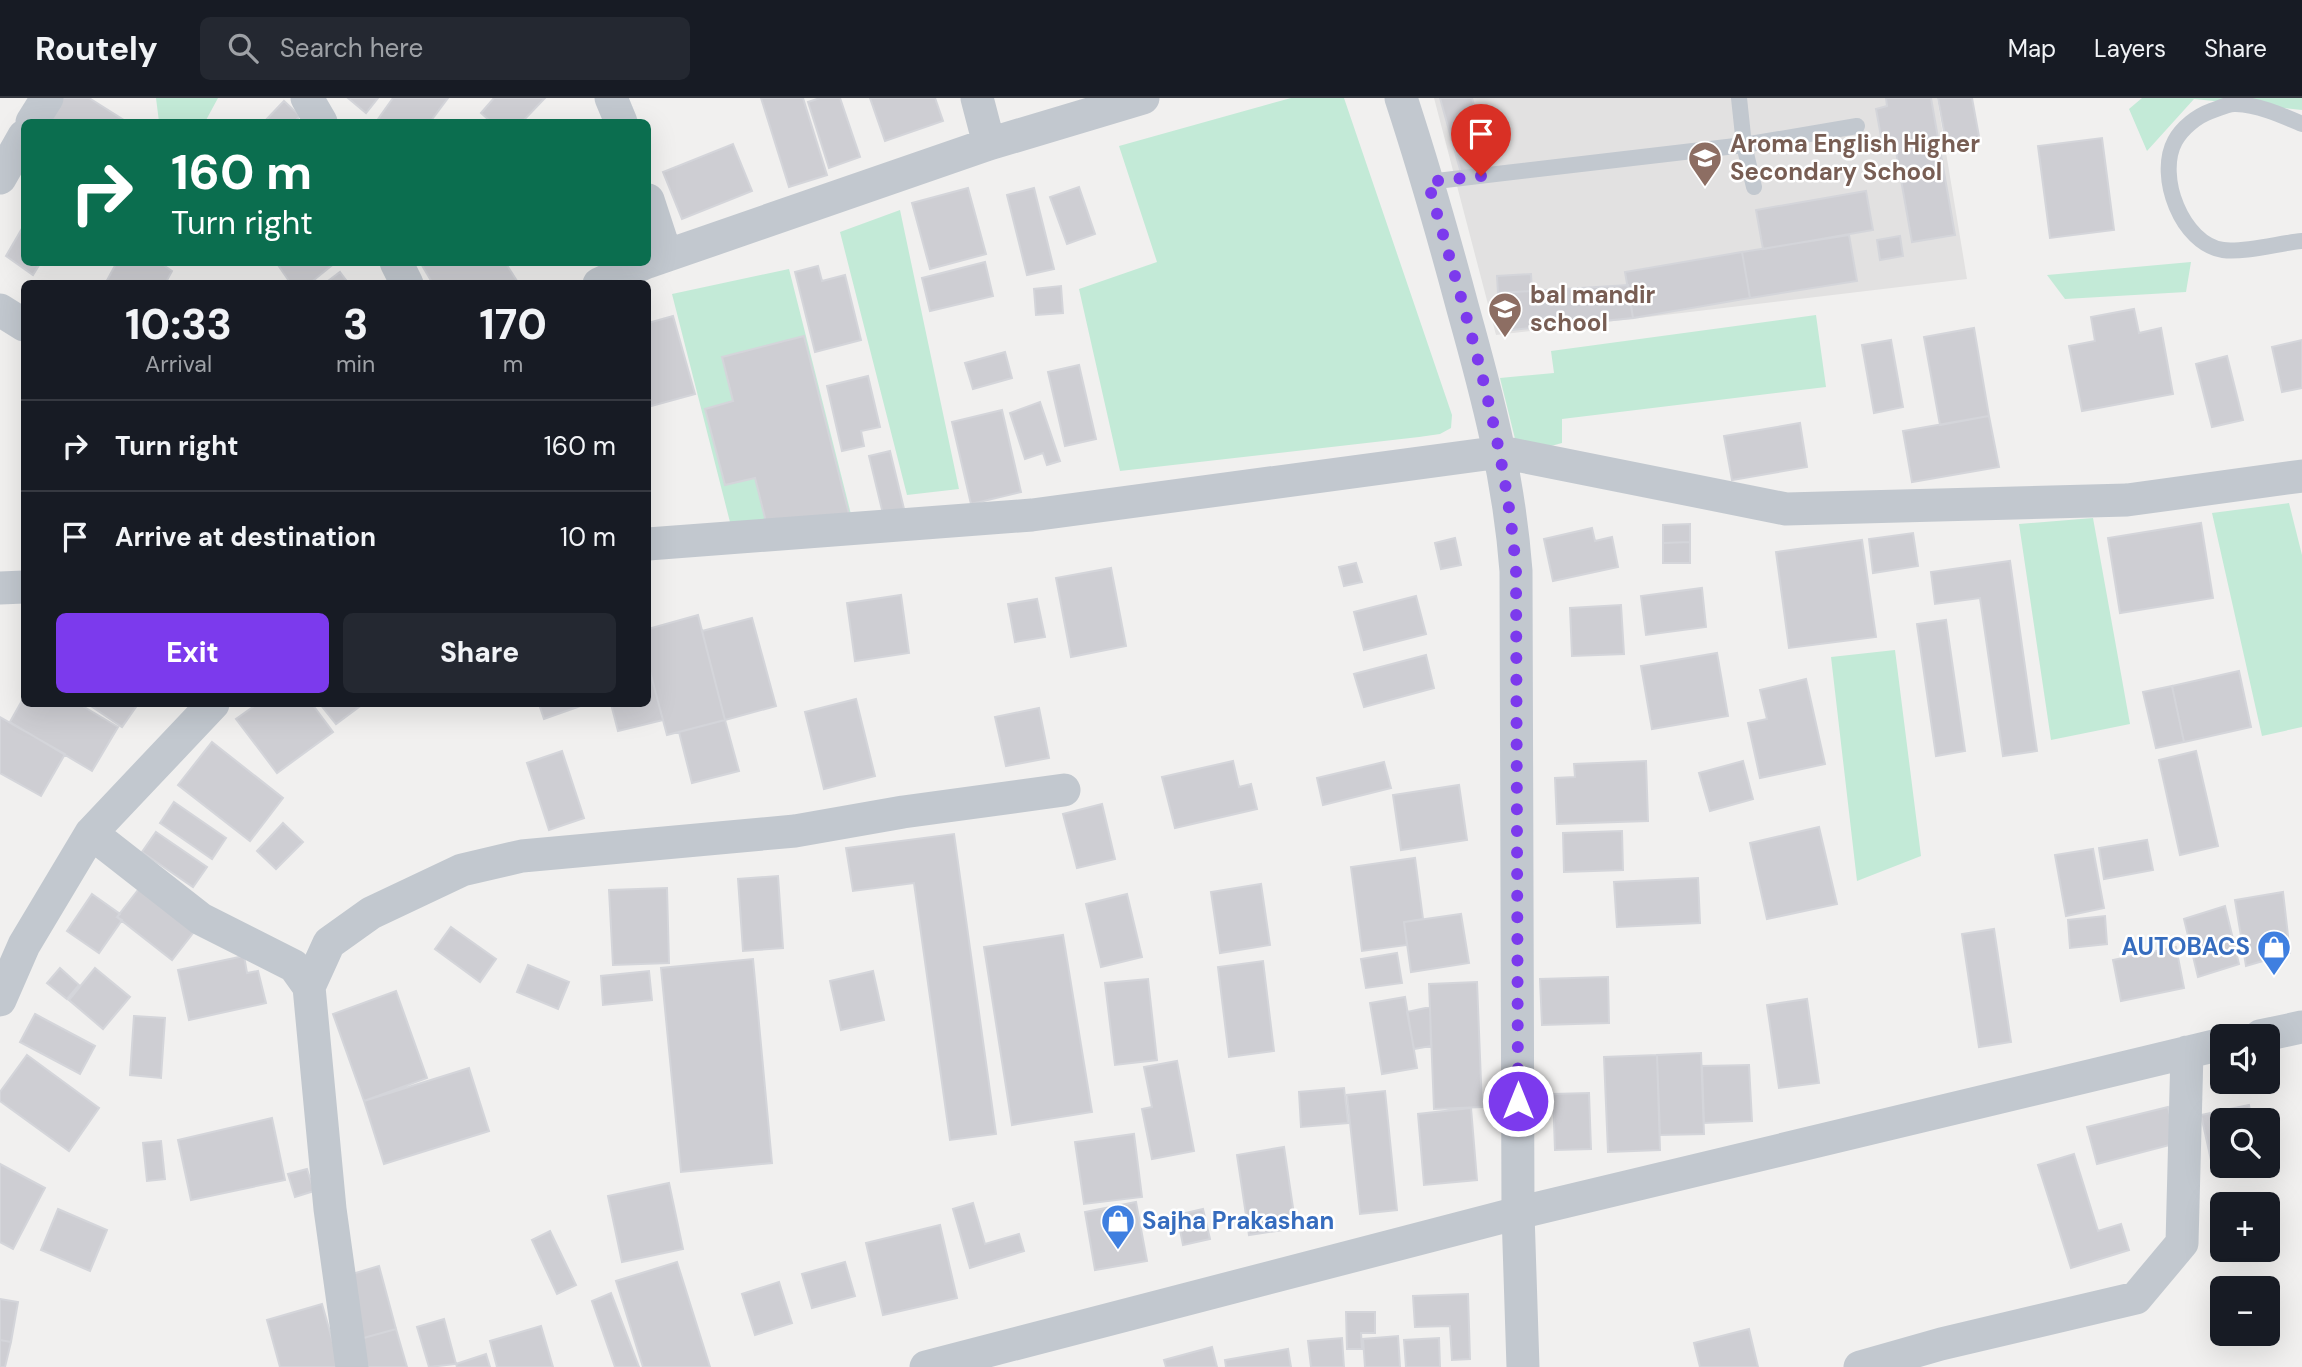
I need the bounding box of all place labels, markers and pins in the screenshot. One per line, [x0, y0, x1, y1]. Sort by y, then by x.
pin [1451, 104, 1511, 176]
place label: Aroma English Higher Secondary School [1730, 128, 1980, 187]
school or university icon: Aroma English Higher Secondary School [1686, 139, 1724, 188]
place label: bal mandir school [1530, 279, 1656, 338]
school or university icon: bal mandir school [1486, 290, 1524, 339]
shop icon: AUTOBACS [2255, 928, 2293, 977]
place label: AUTOBACS [2121, 931, 2250, 962]
shop icon: Sajha Prakashan [1099, 1202, 1137, 1251]
place label: Sajha Prakashan [1142, 1205, 1334, 1236]

